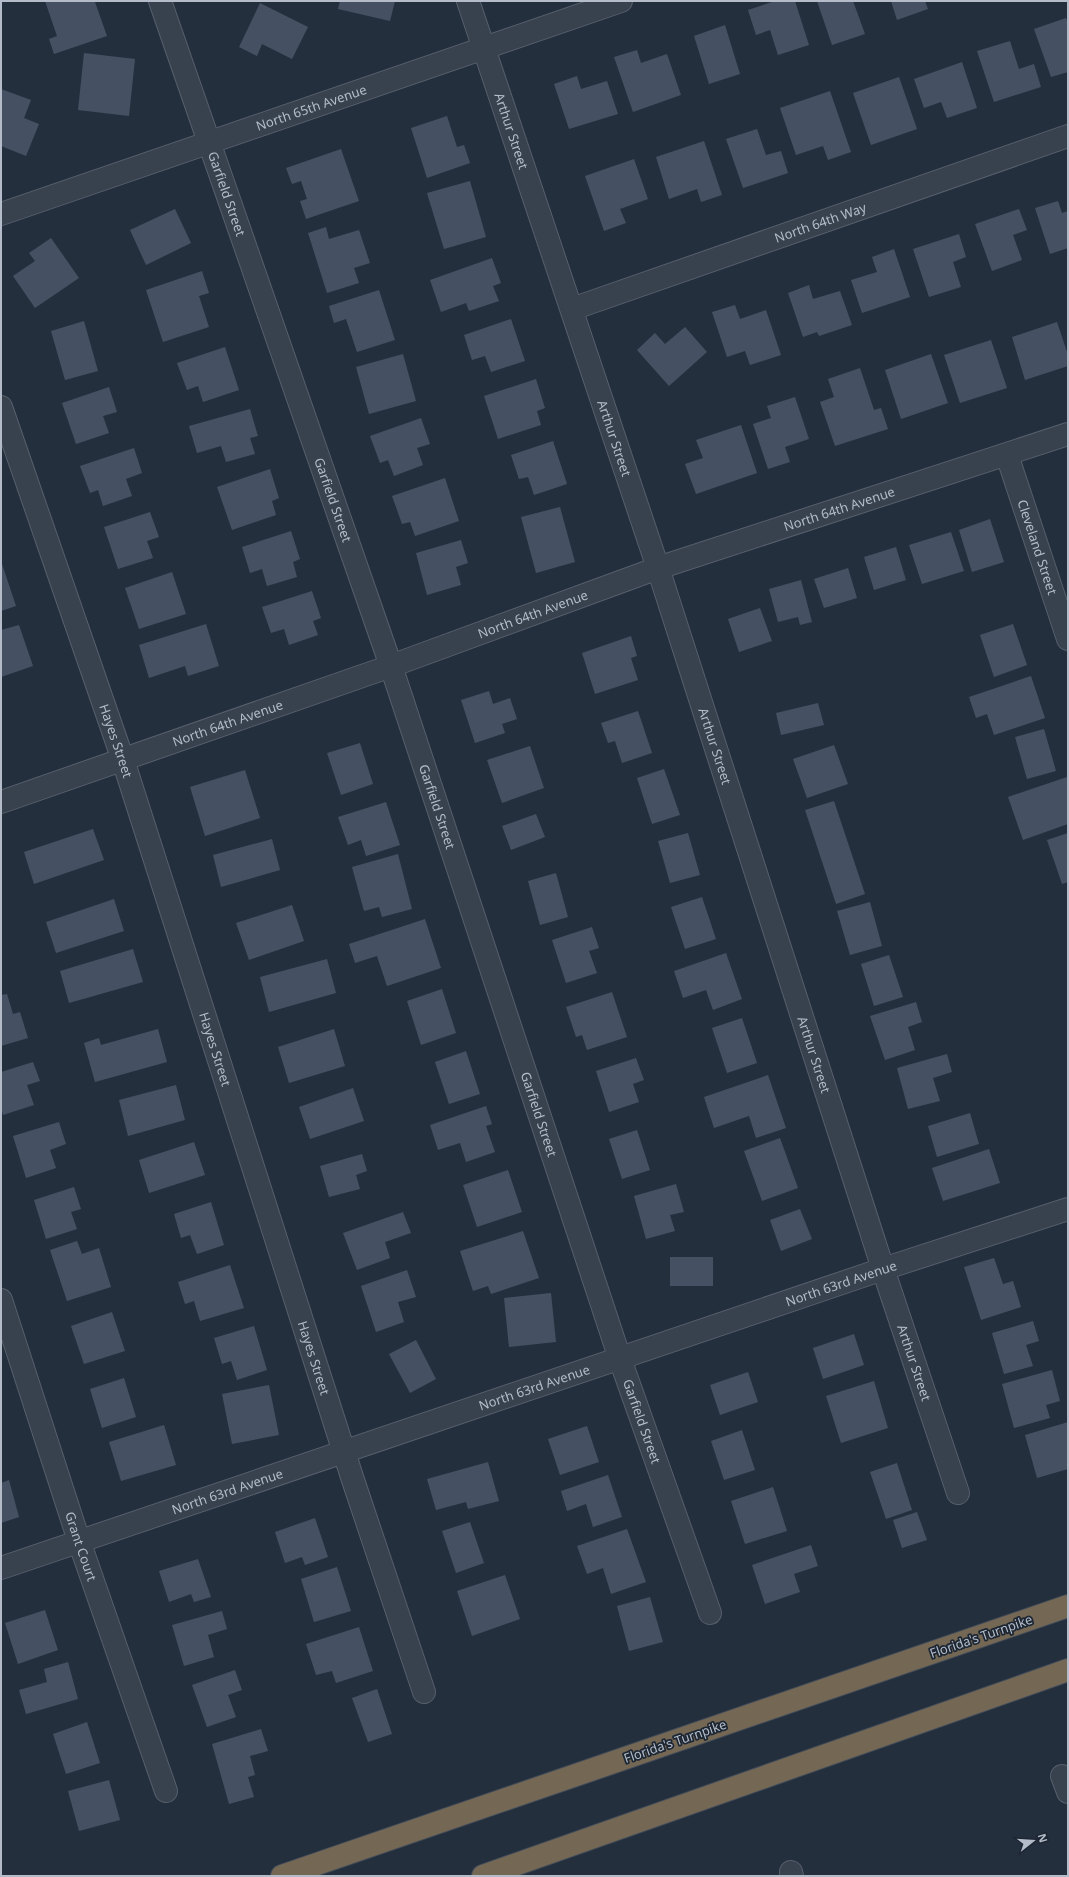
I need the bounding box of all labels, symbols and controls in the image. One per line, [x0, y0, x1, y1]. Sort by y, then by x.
street label: North 65th Avenue [253, 80, 369, 135]
street label: Arthur Street [490, 90, 533, 172]
street label: Garfield Street [204, 149, 250, 239]
street label: North 64th Way [772, 198, 869, 247]
street label: Arthur Street [593, 398, 636, 479]
street label: Garfield Street [310, 455, 356, 545]
street label: North 64th Avenue [781, 482, 897, 535]
street label: Cleveland Street [1013, 497, 1062, 597]
street label: North 64th Avenue [475, 586, 590, 642]
street label: North 64th Avenue [170, 695, 285, 751]
street label: Hayes Street [95, 701, 137, 780]
street label: Arthur Street [694, 705, 736, 787]
street label: Garfield Street [415, 762, 460, 852]
street label: Hayes Street [195, 1010, 236, 1089]
street label: Arthur Street [793, 1014, 835, 1095]
street label: Garfield Street [517, 1069, 562, 1159]
street label: North 63rd Avenue [783, 1256, 899, 1310]
street label: Hayes Street [294, 1318, 334, 1397]
street label: Arthur Street [893, 1322, 936, 1404]
street label: North 63rd Avenue [476, 1360, 592, 1414]
street label: Garfield Street [619, 1377, 665, 1466]
street label: North 63rd Avenue [169, 1464, 285, 1518]
street label: Grant Court [61, 1509, 101, 1584]
street label: Florida's Turnpike [927, 1610, 1035, 1662]
street label: Florida's Turnpike [621, 1715, 729, 1767]
north arrow [1013, 1821, 1053, 1861]
text: N [1035, 1831, 1052, 1844]

